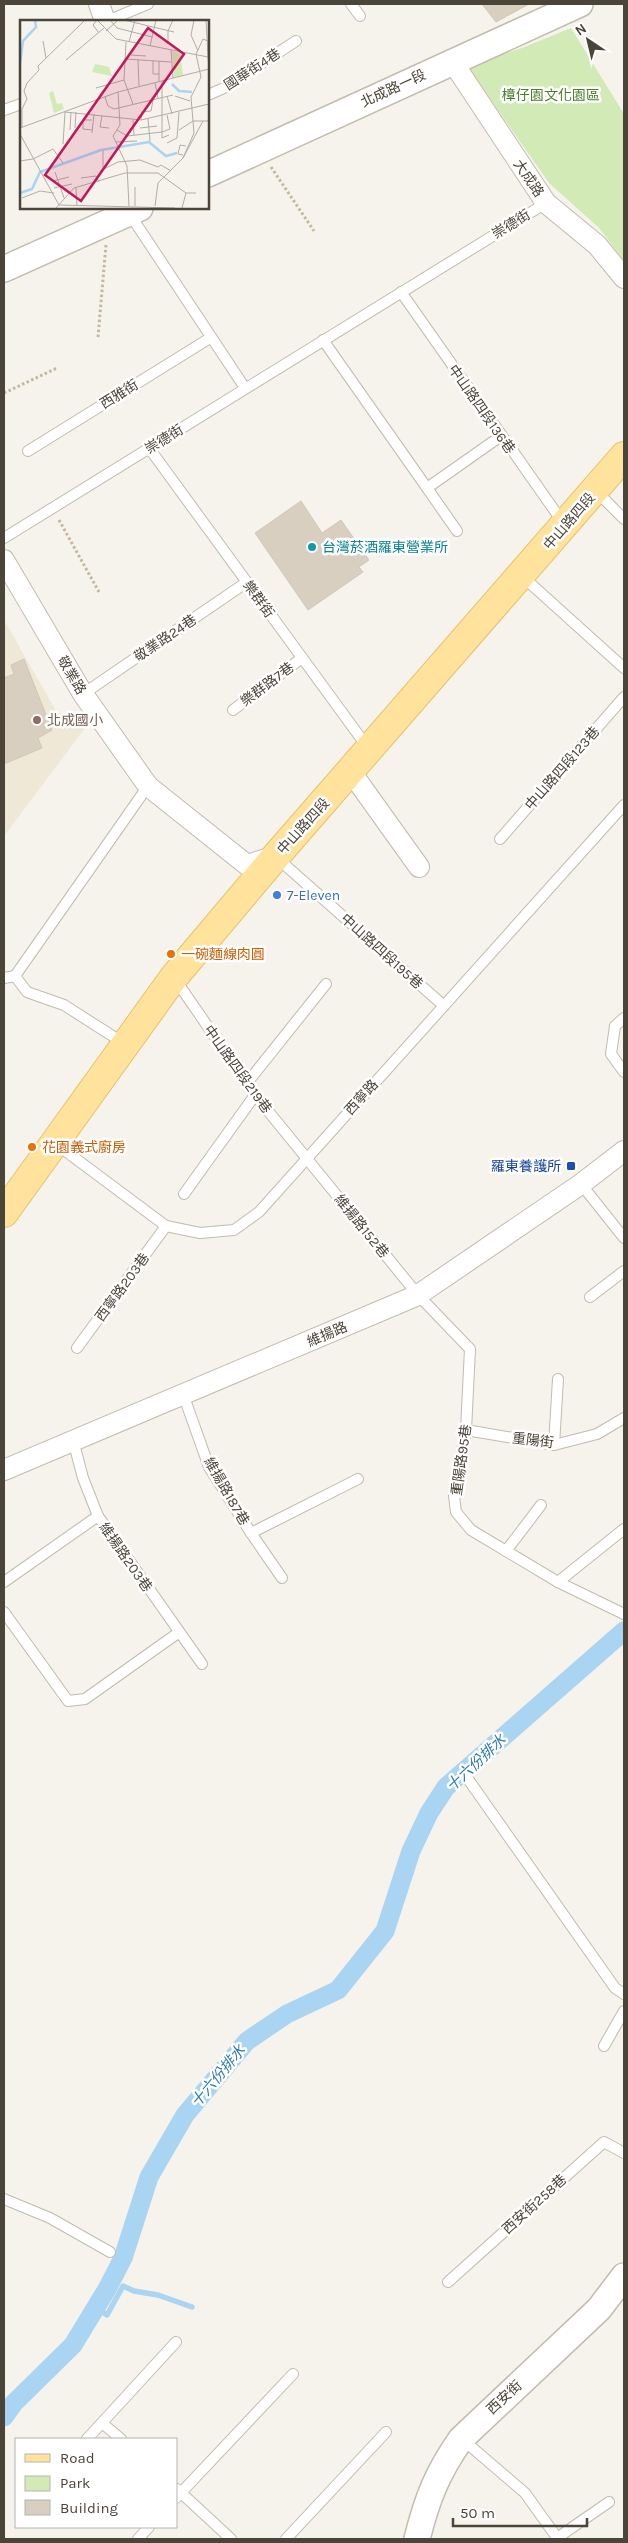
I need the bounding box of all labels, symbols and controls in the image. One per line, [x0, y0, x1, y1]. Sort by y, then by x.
north arrow [563, 15, 613, 65]
inset map [20, 20, 209, 209]
text: N [572, 20, 590, 40]
street label: 國華街4巷 [221, 45, 284, 94]
street label: 北成路一段 [358, 66, 429, 111]
park label: 樟仔園文化園區 [502, 87, 600, 104]
street label: 大成路 [510, 156, 547, 200]
street label: 崇德街 [489, 206, 534, 243]
street label: 中山路四段136巷 [445, 361, 519, 457]
street label: 西雅街 [97, 376, 142, 413]
street label: 崇德街 [142, 421, 187, 458]
street label: 中山路四段 [540, 489, 599, 553]
place label: 台灣菸酒羅東營業所 [322, 539, 448, 556]
marker: 台灣菸酒羅東營業所 [306, 541, 318, 553]
street label: 樂群街 [239, 577, 278, 621]
street label: 敬業路24巷 [131, 611, 200, 666]
street label: 敬業路 [53, 653, 90, 698]
street label: 樂群路7巷 [237, 659, 297, 710]
place label: 北成國小 [47, 712, 103, 729]
marker: 北成國小 [31, 714, 43, 726]
street label: 中山路四段123巷 [522, 723, 603, 814]
street label: 中山路四段 [274, 795, 333, 858]
place label: 7-Eleven [287, 887, 340, 904]
marker: 7-Eleven [271, 889, 283, 901]
street label: 中山路四段195巷 [337, 910, 426, 993]
place label: 一碗麵線肉圓 [181, 946, 265, 963]
marker: 一碗麵線肉圓 [165, 948, 177, 960]
street label: 中山路四段219巷 [200, 1022, 275, 1117]
street label: 西寧路 [341, 1076, 382, 1119]
place label: 花園義式廚房 [42, 1139, 126, 1156]
marker: 花園義式廚房 [26, 1141, 38, 1153]
place label: 羅東養護所 [491, 1158, 561, 1175]
marker: 羅東養護所 [565, 1160, 577, 1172]
street label: 維揚路152巷 [331, 1191, 392, 1261]
street label: 西寧路203巷 [92, 1250, 153, 1325]
street label: 維揚路 [305, 1318, 350, 1350]
street label: 重陽路95巷 [448, 1423, 475, 1497]
street label: 重陽街 [511, 1430, 555, 1451]
street label: 維揚路187巷 [200, 1454, 253, 1528]
street label: 維揚路203巷 [95, 1519, 156, 1595]
water label: 十六份排水 [442, 1730, 510, 1795]
water label: 十六份排水 [187, 2041, 250, 2111]
street label: 西安街258巷 [499, 2171, 570, 2238]
street label: 西安街 [483, 2377, 525, 2418]
legend [15, 2438, 178, 2528]
text: Road [60, 2449, 95, 2467]
text: Park [60, 2474, 90, 2492]
scale bar [453, 2496, 587, 2528]
text: Building [60, 2499, 118, 2517]
text: 50 m [460, 2504, 495, 2522]

